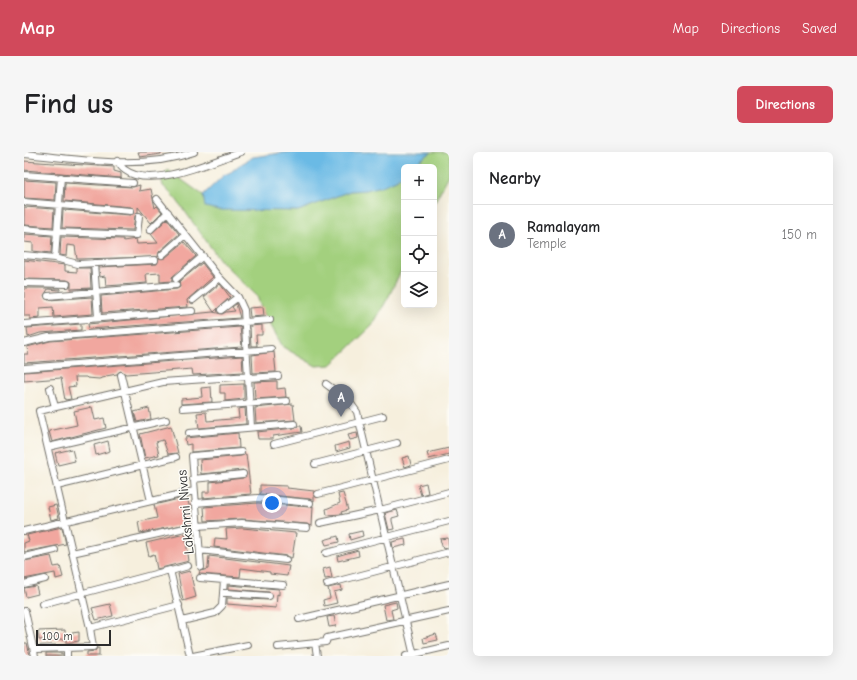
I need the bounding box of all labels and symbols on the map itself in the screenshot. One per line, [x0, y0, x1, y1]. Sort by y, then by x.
pin: A [328, 384, 354, 417]
street label: Lakshmi Nivas [173, 469, 198, 555]
your location [262, 493, 282, 513]
scale bar [36, 628, 111, 647]

